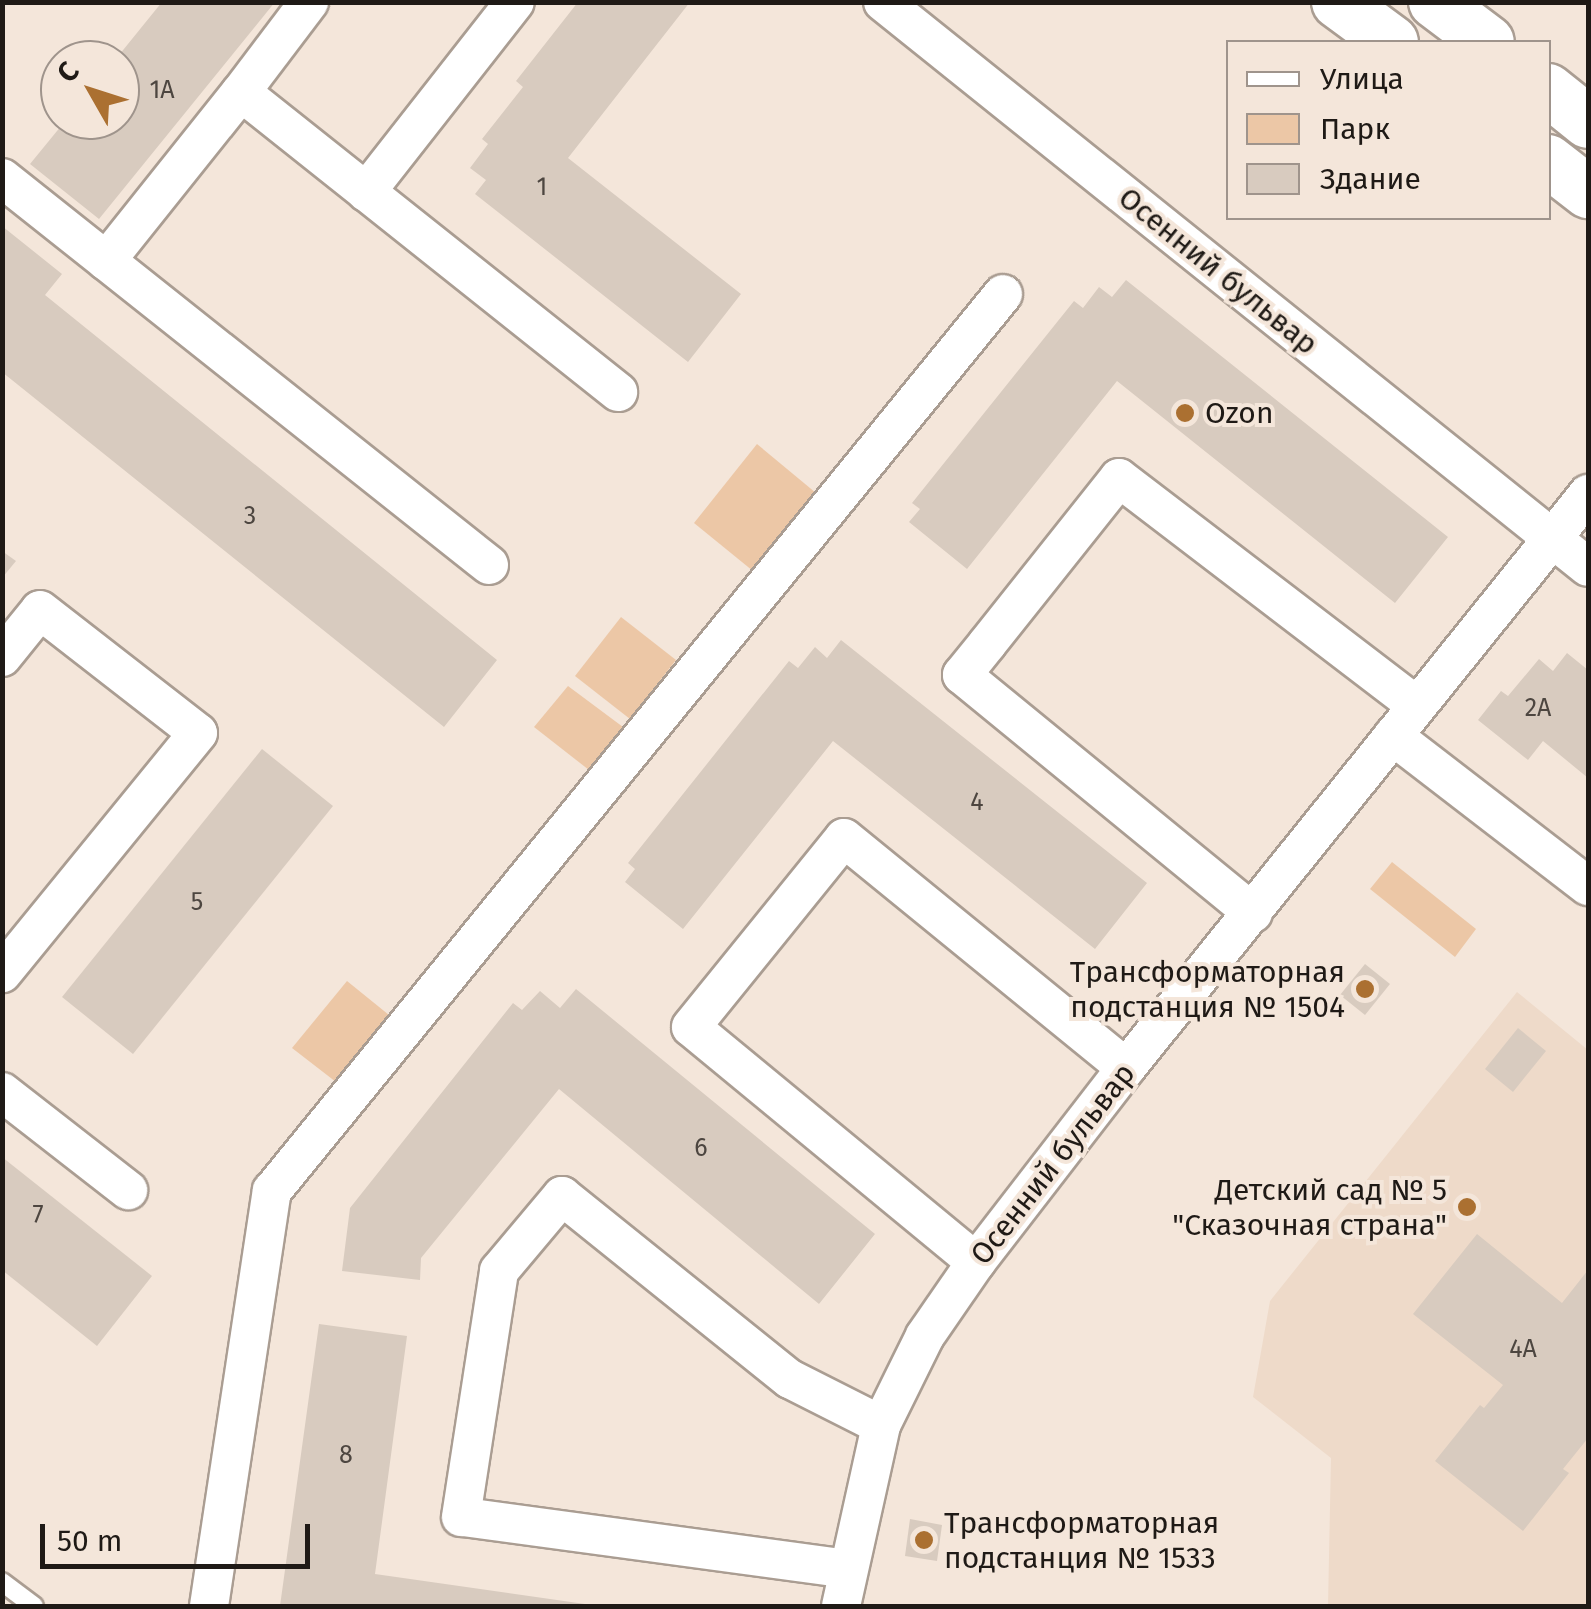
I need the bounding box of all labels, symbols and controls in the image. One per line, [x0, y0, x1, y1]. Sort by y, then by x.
north arrow [40, 40, 140, 140]
legend [1226, 40, 1551, 220]
text: С [50, 55, 86, 89]
text: Улица [1320, 61, 1404, 97]
house number: 1А [149, 75, 175, 105]
text: Парк [1320, 111, 1390, 147]
text: Здание [1320, 161, 1421, 197]
house number: 1 [537, 172, 547, 202]
street label: Осенний бульвар [1111, 180, 1325, 362]
place label: Ozon [1205, 395, 1273, 431]
marker: Ozon [1174, 402, 1196, 424]
house number: 3 [244, 501, 256, 531]
house number: 2А [1525, 693, 1551, 723]
house number: 4 [970, 787, 984, 817]
house number: 5 [191, 887, 203, 917]
place label: Трансформаторная подстанция № 1504 [1070, 954, 1345, 1024]
marker: Трансформаторная подстанция № 1504 [1354, 978, 1376, 1000]
street label: Осенний бульвар [963, 1056, 1143, 1272]
house number: 6 [694, 1133, 708, 1163]
place label: Детский сад № 5 "Сказочная страна" [1172, 1172, 1447, 1242]
marker: Детский сад № 5 "Сказочная страна" [1456, 1196, 1478, 1218]
house number: 7 [32, 1199, 44, 1229]
house number: 4А [1509, 1334, 1537, 1364]
house number: 8 [339, 1440, 353, 1470]
scale bar [45, 1504, 315, 1566]
place label: Трансформаторная подстанция № 1533 [944, 1505, 1219, 1576]
text: 50 m [57, 1523, 122, 1559]
marker: Трансформаторная подстанция № 1533 [913, 1529, 935, 1551]

